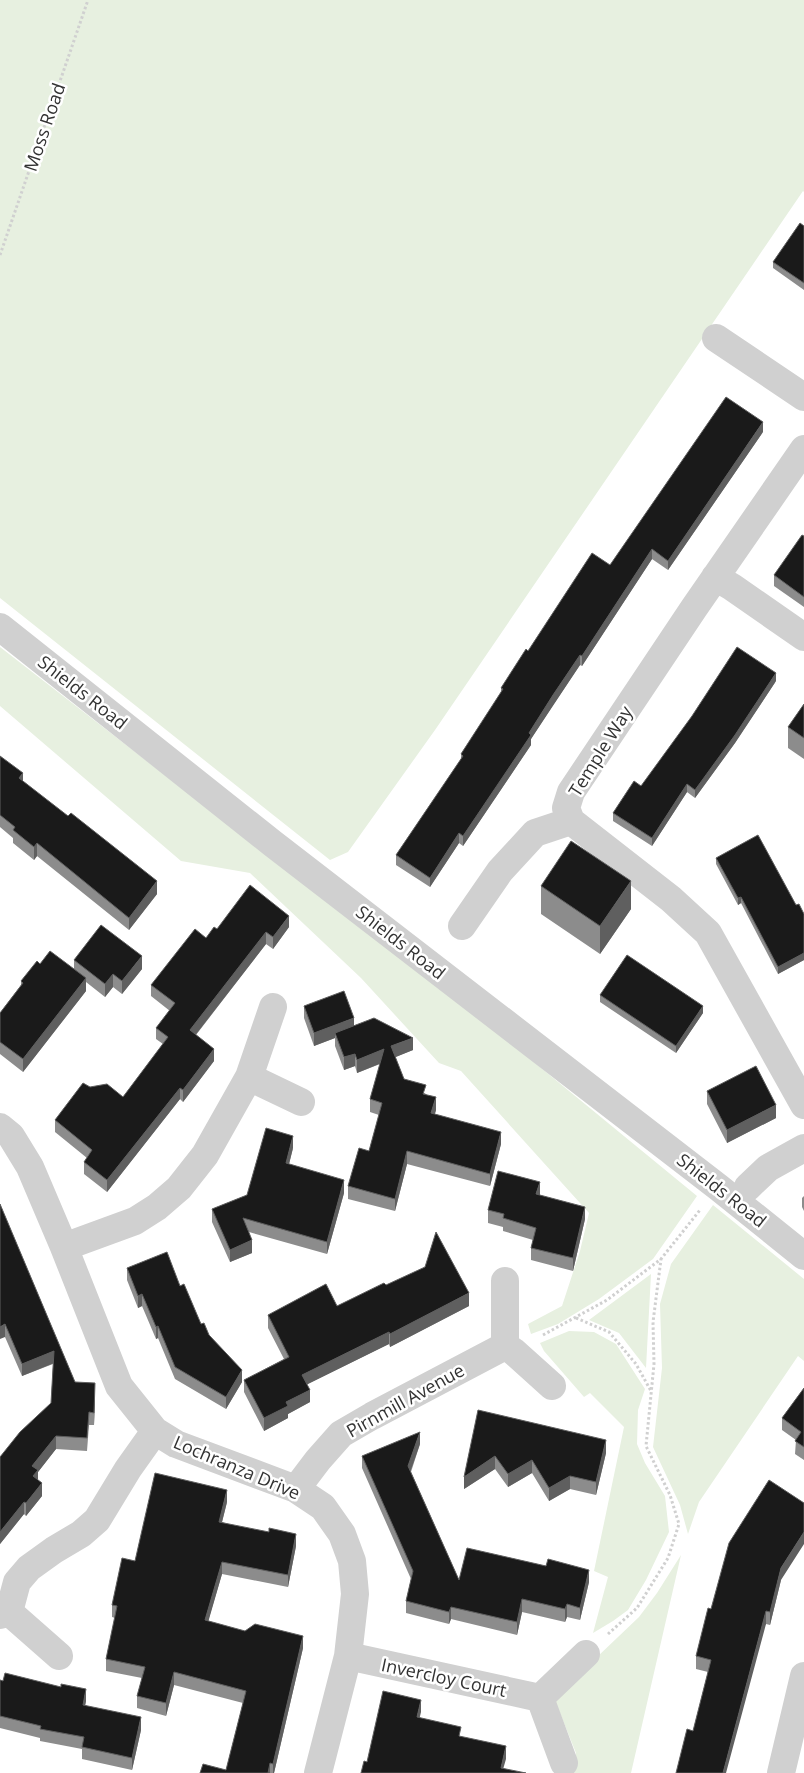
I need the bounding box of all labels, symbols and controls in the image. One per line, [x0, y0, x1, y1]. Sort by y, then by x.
street label: Moss Road [18, 80, 70, 174]
street label: Shields Road [33, 650, 133, 734]
street label: Temple Way [563, 700, 638, 801]
street label: Shields Road [351, 900, 451, 984]
street label: Shields Road [672, 1148, 772, 1232]
street label: Pirnmill Avenue [342, 1358, 468, 1442]
street label: Lochranza Drive [170, 1429, 304, 1505]
street label: Invercloy Court [379, 1652, 509, 1702]

